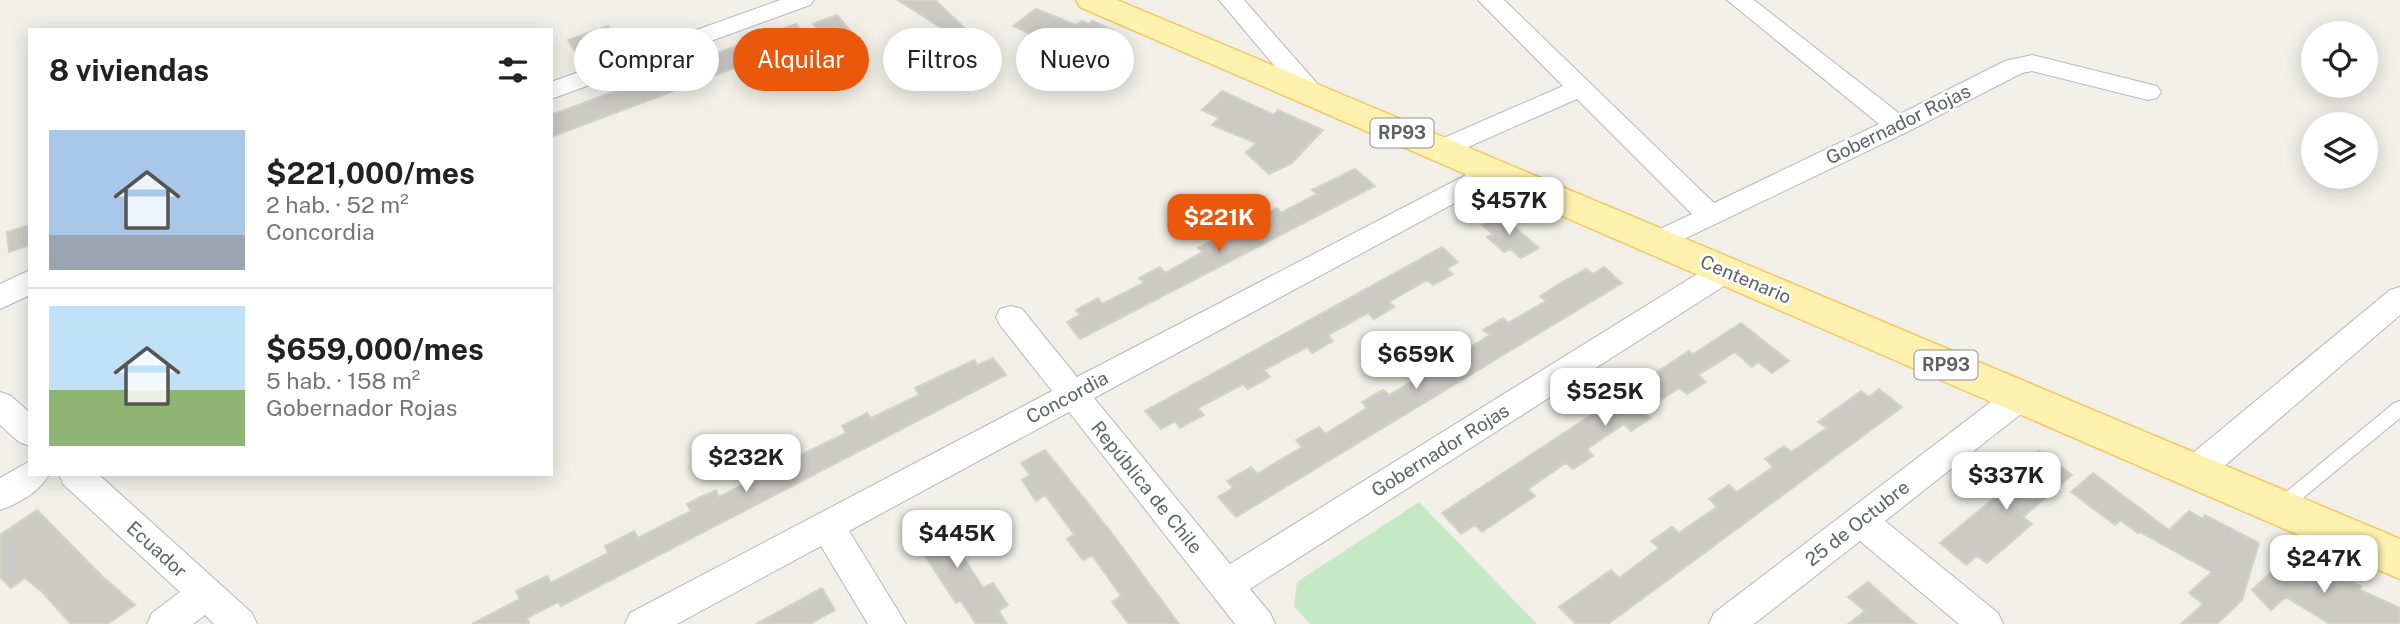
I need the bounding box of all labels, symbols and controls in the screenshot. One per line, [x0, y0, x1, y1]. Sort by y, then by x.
map controls [2301, 21, 2378, 189]
button: locate [2301, 21, 2378, 98]
chip: Comprar [574, 28, 719, 91]
chip: Alquilar [733, 28, 869, 91]
chip: Filtros [883, 28, 1002, 91]
chip: Nuevo [1016, 28, 1134, 91]
icon: filters [494, 51, 532, 89]
text: 8 viviendas [49, 52, 209, 88]
street label: Gobernador Rojas [1822, 79, 1974, 169]
button: layers [2301, 112, 2378, 189]
road number: RP93 [1370, 118, 1434, 148]
text: $221,000/mes [266, 155, 475, 191]
icon: home [105, 158, 189, 242]
pin: $457K [1460, 177, 1558, 237]
text: $457K [1471, 186, 1547, 213]
text: 2 hab. · 52 m² [266, 191, 409, 218]
pin: $221K [1170, 194, 1268, 254]
text: $221K [1183, 203, 1255, 230]
text: Concordia [266, 218, 375, 245]
street label: Centenario [1697, 250, 1795, 308]
text: $659,000/mes [266, 331, 484, 367]
pin: $659K [1367, 332, 1465, 391]
icon: home [105, 334, 189, 418]
text: $659K [1377, 340, 1455, 367]
road number: RP93 [1914, 351, 1978, 380]
street label: Concordia [1022, 366, 1112, 428]
text: 5 hab. · 158 m² [266, 367, 420, 394]
pin: $525K [1556, 368, 1654, 428]
text: $525K [1566, 377, 1644, 404]
text: Gobernador Rojas [266, 394, 457, 421]
street label: Gobernador Rojas [1367, 399, 1513, 501]
street label: República de Chile [1087, 416, 1207, 558]
pin: $232K [697, 434, 795, 494]
text: $232K [708, 443, 784, 470]
pin: $337K [1957, 452, 2055, 512]
text: $337K [1968, 461, 2044, 488]
street label: 25 de Octubre [1801, 476, 1913, 570]
pin: $445K [908, 510, 1006, 570]
street label: Ecuador [123, 516, 191, 582]
text: $445K [918, 519, 996, 546]
pin: $247K [2275, 536, 2373, 595]
text: $247K [2286, 544, 2362, 571]

